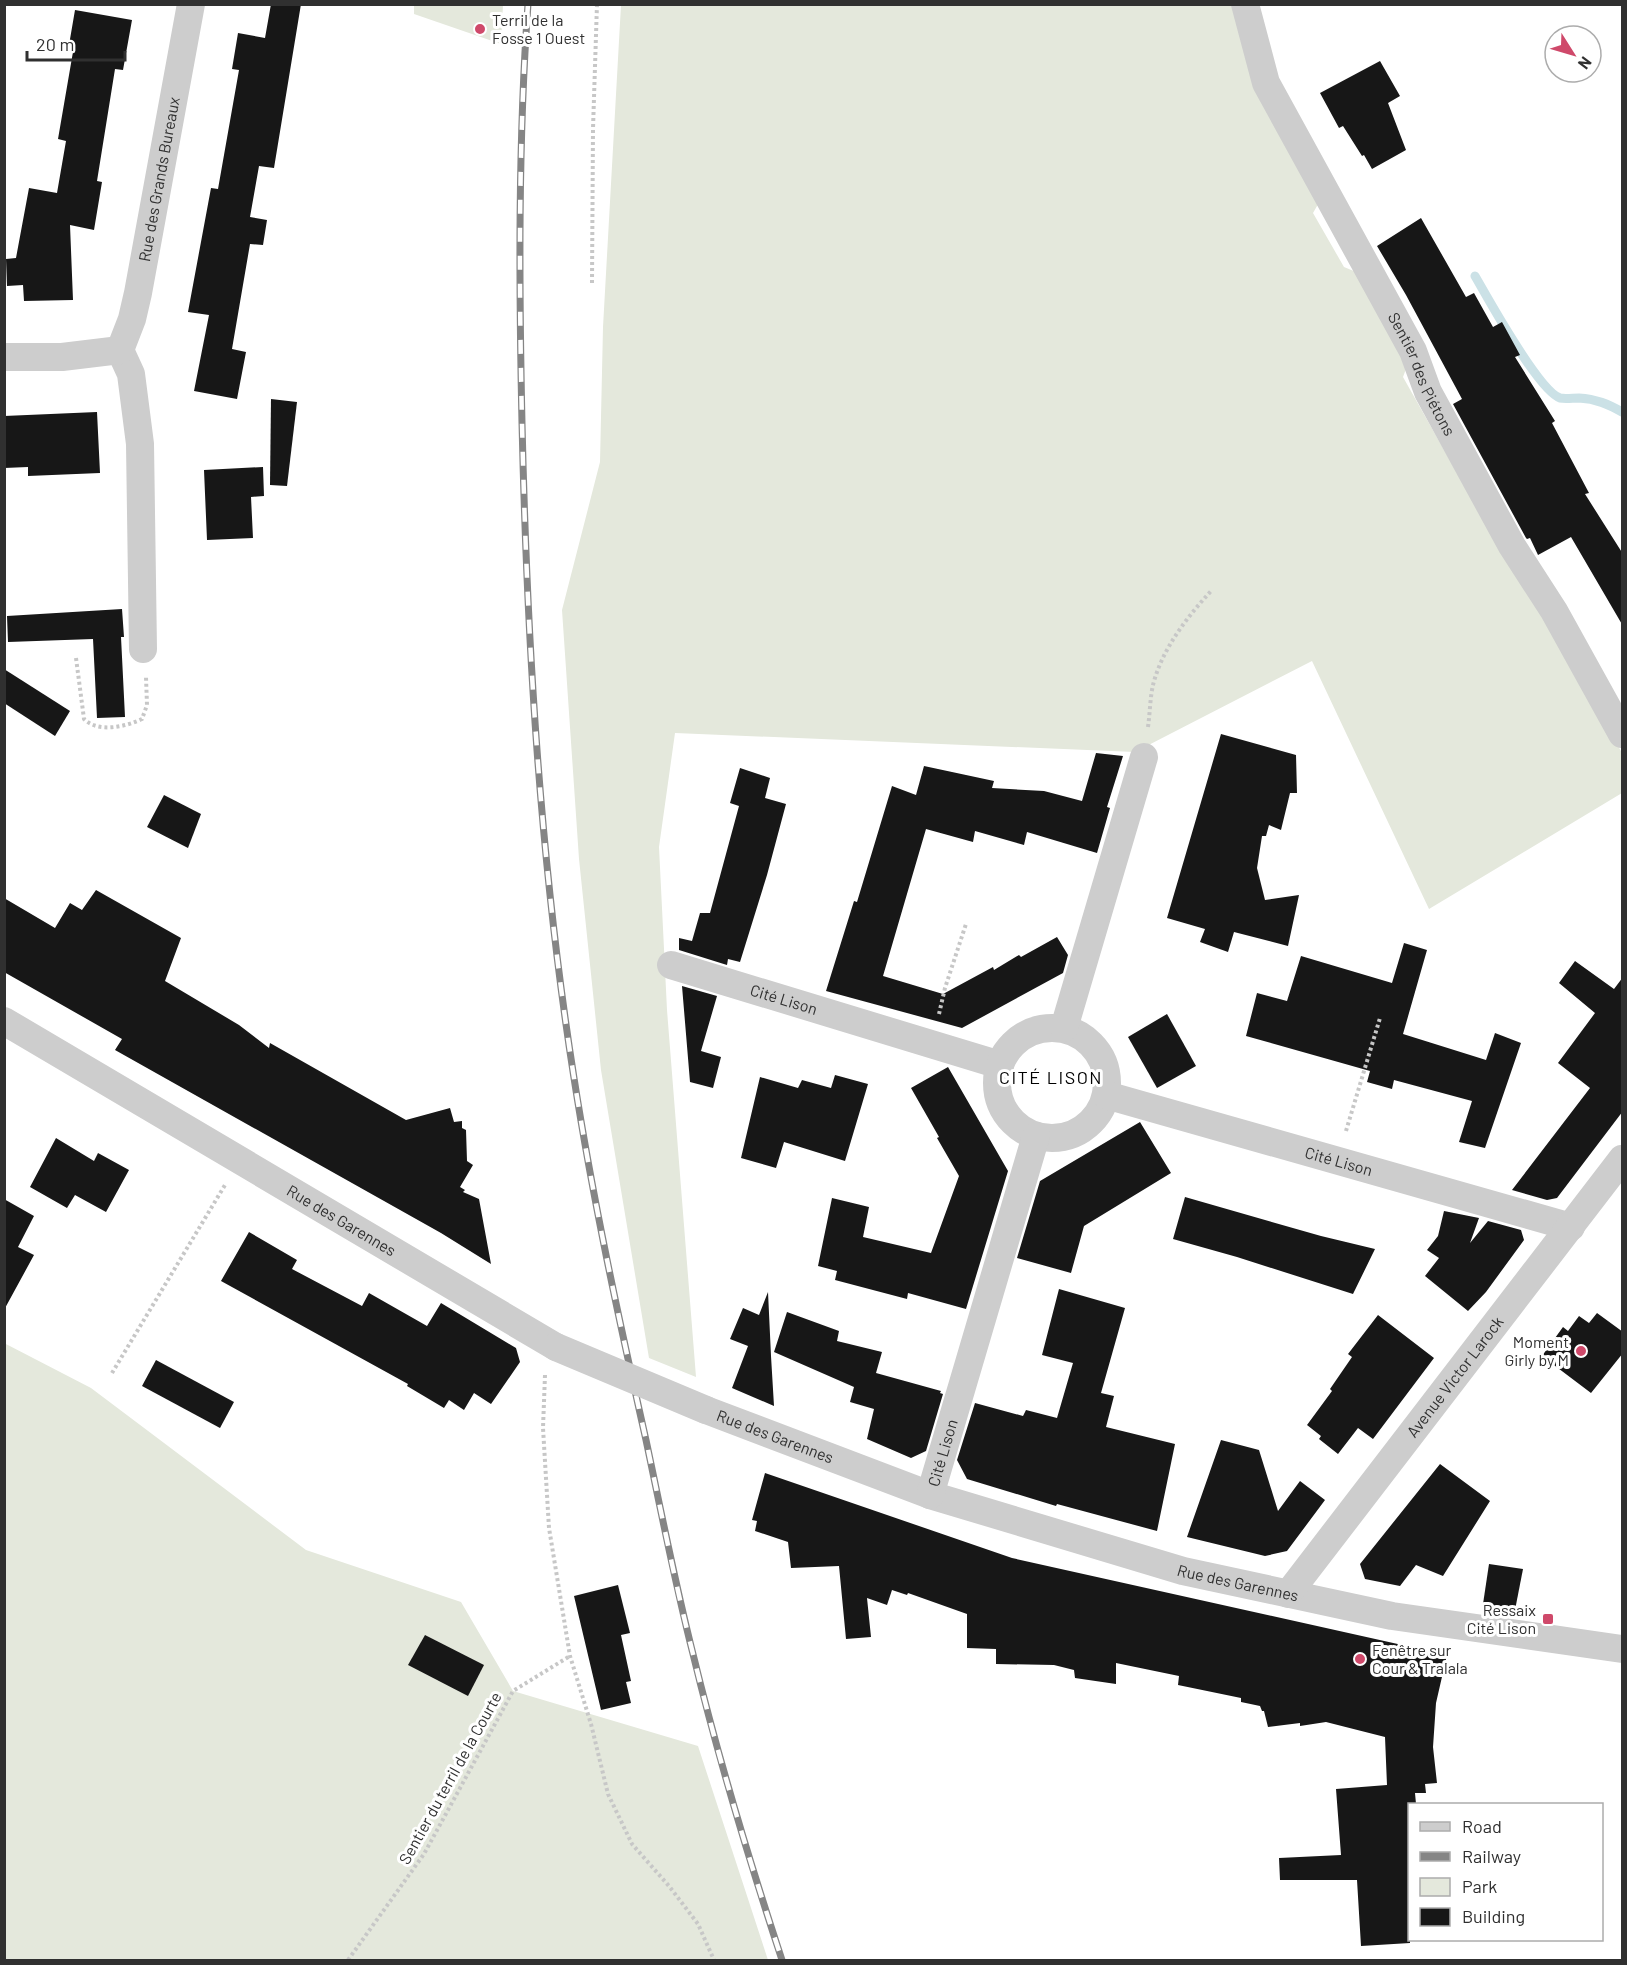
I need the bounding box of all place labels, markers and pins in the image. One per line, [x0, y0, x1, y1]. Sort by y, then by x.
place label: Terril de la Fosse 1 Ouest [492, 10, 585, 47]
marker: Terril de la Fosse 1 Ouest [473, 22, 487, 36]
place label: Moment Girly by M [1504, 1332, 1569, 1369]
marker: Moment Girly by M [1574, 1344, 1588, 1358]
place label: Ressaix Cité Lison [1467, 1600, 1536, 1637]
marker: Ressaix Cité Lison [1541, 1612, 1555, 1626]
place label: Fenêtre sur Cour & Tralala [1372, 1640, 1468, 1677]
marker: Fenêtre sur Cour & Tralala [1353, 1652, 1367, 1666]

